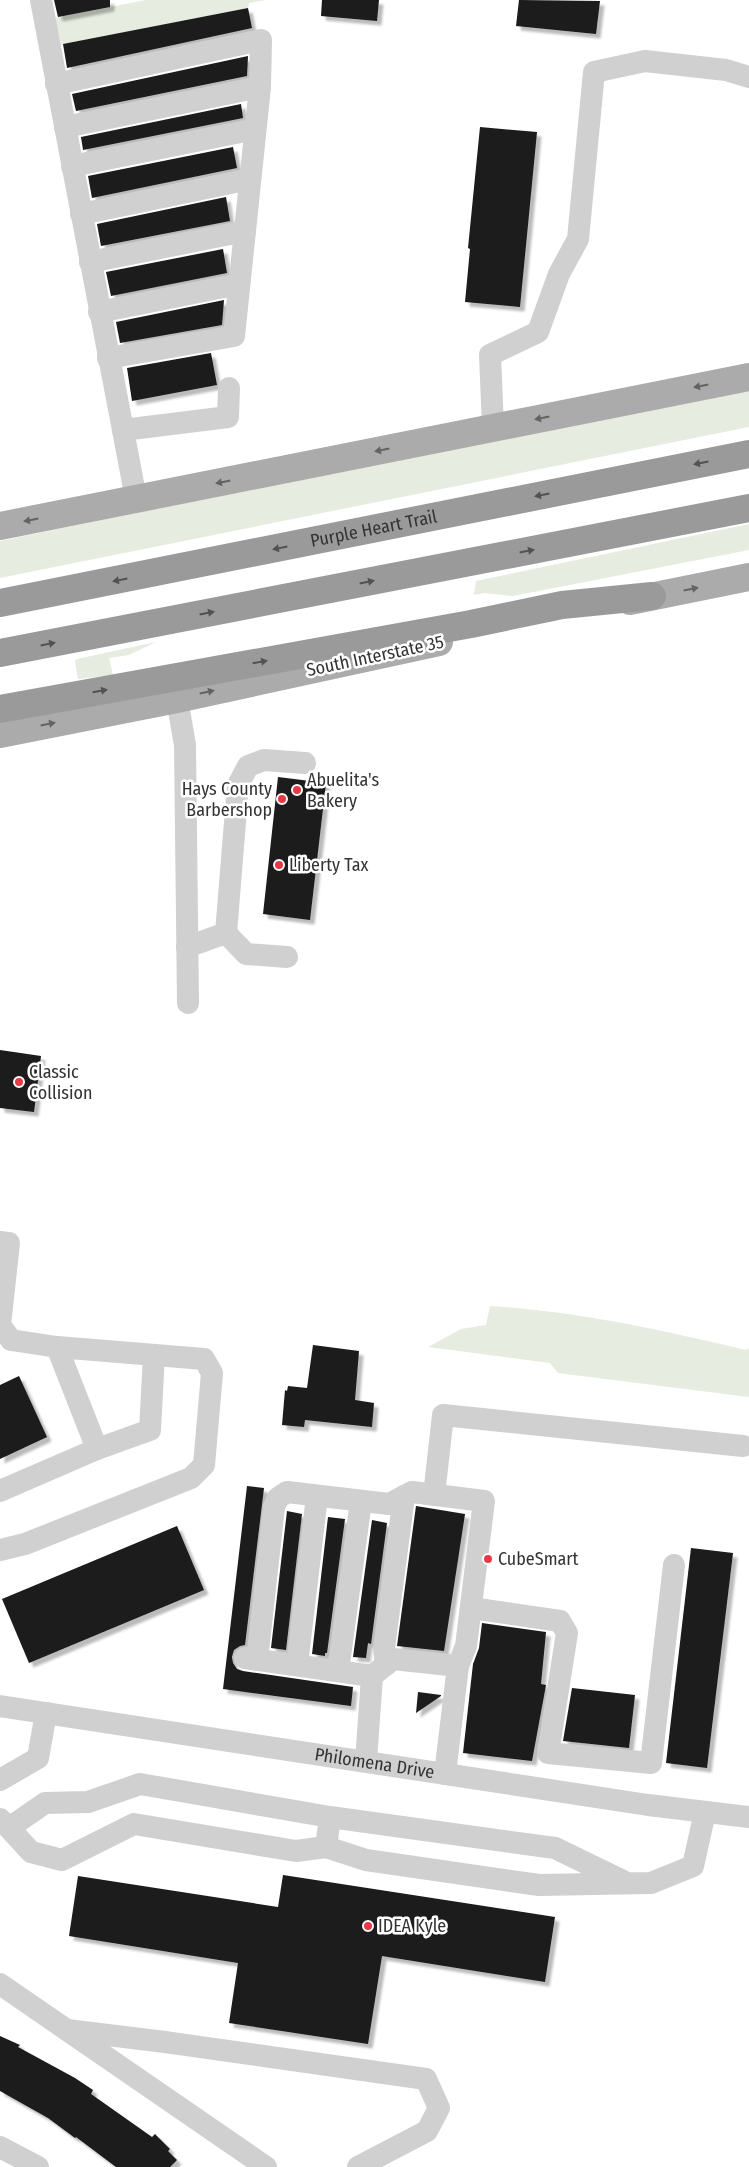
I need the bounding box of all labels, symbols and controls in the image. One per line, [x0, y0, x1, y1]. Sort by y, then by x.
one-way arrow [693, 383, 709, 391]
one-way arrow [533, 414, 549, 422]
one-way arrow [374, 446, 390, 454]
one-way arrow [693, 460, 709, 468]
one-way arrow [215, 478, 231, 486]
one-way arrow [533, 492, 549, 500]
street label: Purple Heart Trail [308, 505, 439, 552]
one-way arrow [24, 516, 39, 524]
one-way arrow [272, 544, 287, 552]
one-way arrow [519, 547, 535, 555]
one-way arrow [112, 576, 128, 584]
one-way arrow [359, 578, 375, 586]
one-way arrow [684, 585, 699, 593]
one-way arrow [200, 609, 215, 617]
street label: South Interstate 35 [304, 631, 446, 681]
one-way arrow [40, 640, 55, 648]
one-way arrow [252, 657, 268, 665]
one-way arrow [92, 686, 108, 694]
one-way arrow [200, 688, 216, 696]
one-way arrow [40, 720, 56, 728]
place label: Abuelita's Bakery [307, 769, 379, 812]
place label: Hays County Barbershop [182, 778, 272, 821]
marker: Abuelita's Bakery [291, 784, 303, 796]
marker: Hays County Barbershop [276, 793, 288, 805]
place label: Liberty Tax [289, 854, 369, 876]
marker: Liberty Tax [273, 859, 285, 871]
place label: Classic Collision [29, 1061, 92, 1104]
marker: Classic Collision [13, 1076, 25, 1088]
place label: CubeSmart [498, 1548, 579, 1570]
marker: CubeSmart [482, 1553, 494, 1565]
street label: Philomena Drive [313, 1743, 436, 1783]
place label: IDEA Kyle [378, 1915, 446, 1937]
marker: IDEA Kyle [362, 1920, 374, 1932]

